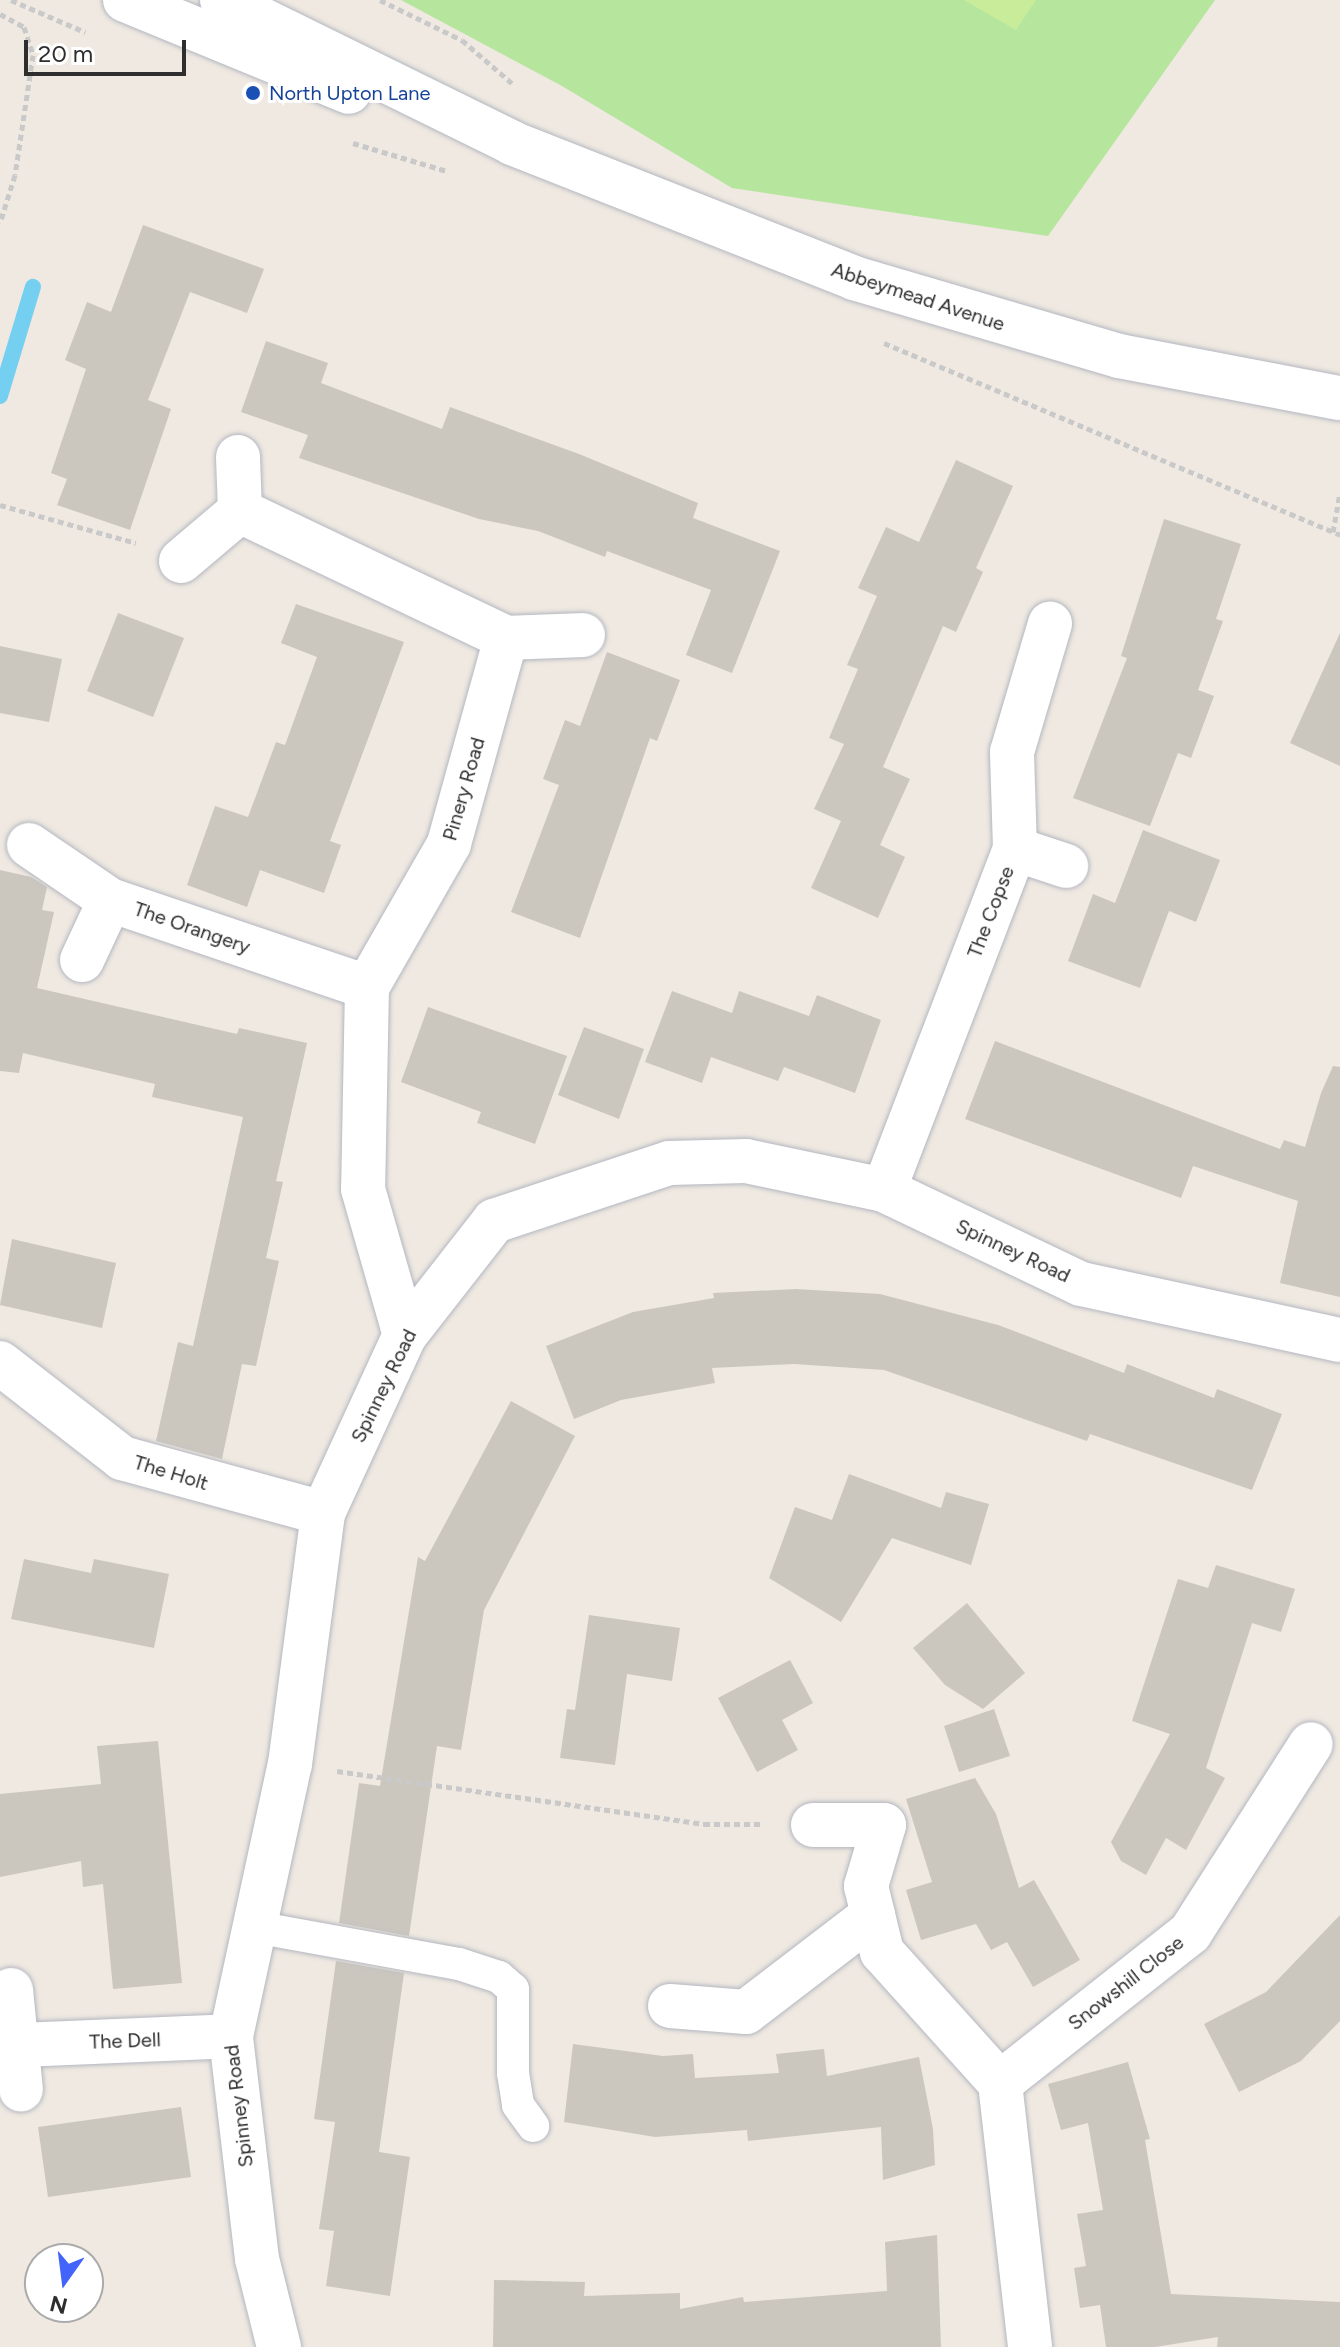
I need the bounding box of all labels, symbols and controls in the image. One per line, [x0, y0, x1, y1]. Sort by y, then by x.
scale bar [28, 24, 190, 74]
text: 20 m [38, 39, 93, 68]
place label: North Upton Lane [269, 81, 430, 105]
marker: North Upton Lane [244, 84, 262, 102]
street label: Abbeymead Avenue [828, 258, 1008, 336]
street label: Pinery Road [438, 734, 490, 844]
street label: The Copse [963, 863, 1019, 961]
street label: The Orangery [131, 897, 253, 959]
street label: Spinney Road [952, 1214, 1074, 1288]
street label: Spinney Road [346, 1325, 422, 1447]
street label: The Holt [131, 1450, 211, 1496]
street label: Snowshill Close [1063, 1930, 1189, 2036]
street label: The Dell [89, 2028, 161, 2054]
street label: Spinney Road [220, 2043, 258, 2169]
north arrow [24, 2243, 104, 2323]
text: N [47, 2290, 70, 2320]

